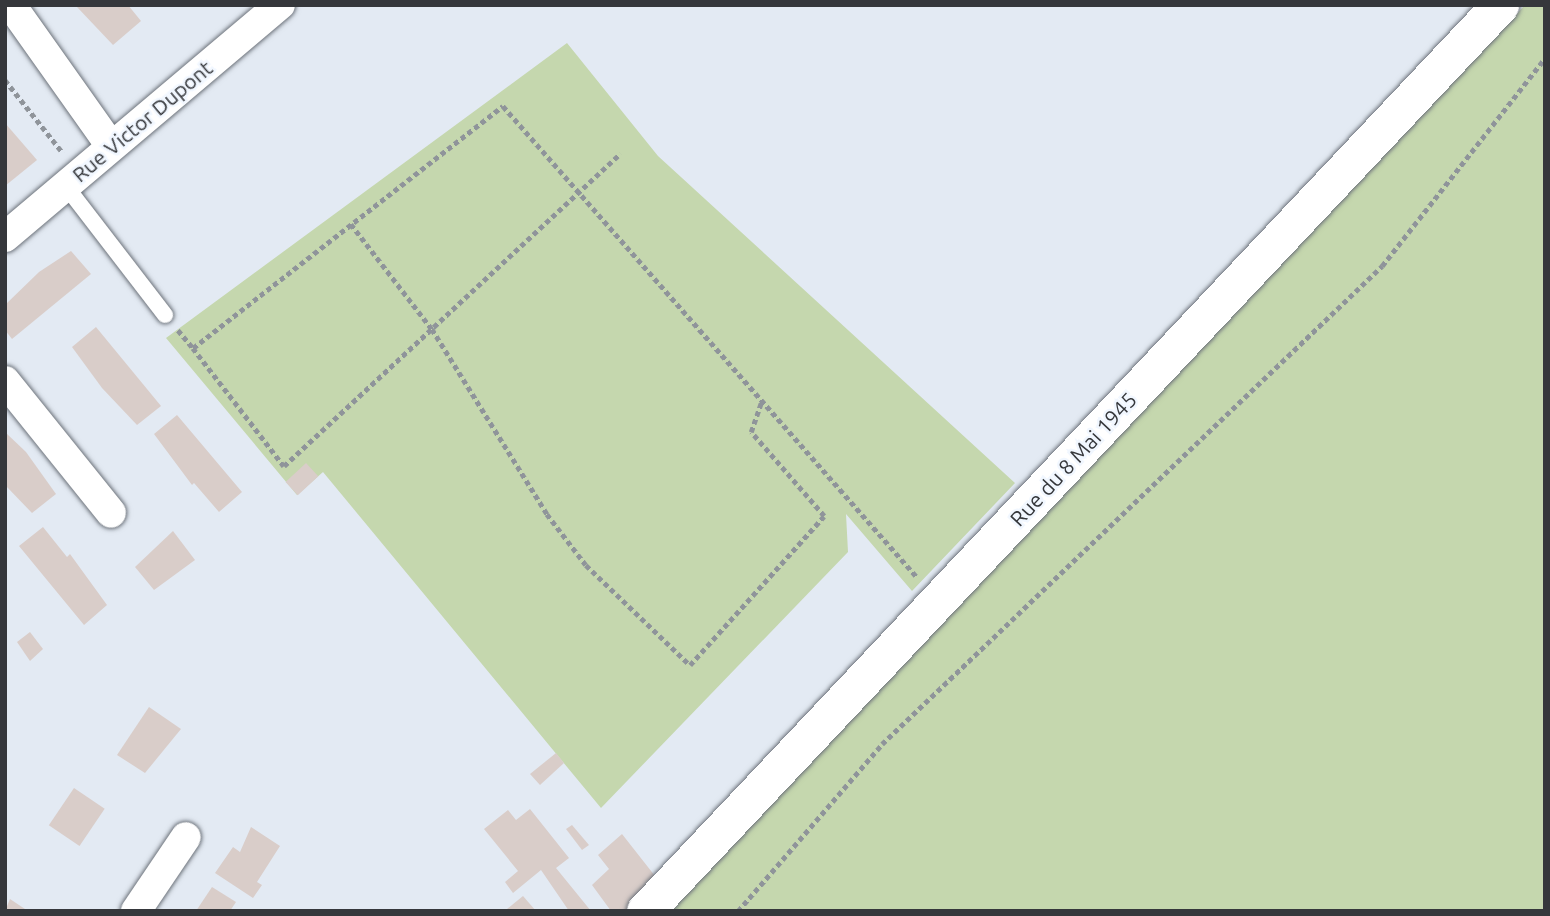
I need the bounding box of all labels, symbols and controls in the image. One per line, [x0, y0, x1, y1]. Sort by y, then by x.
street label: Rue Victor Dupont [67, 55, 217, 187]
street label: Rue du 8 Mai 1945 [1005, 387, 1141, 531]

